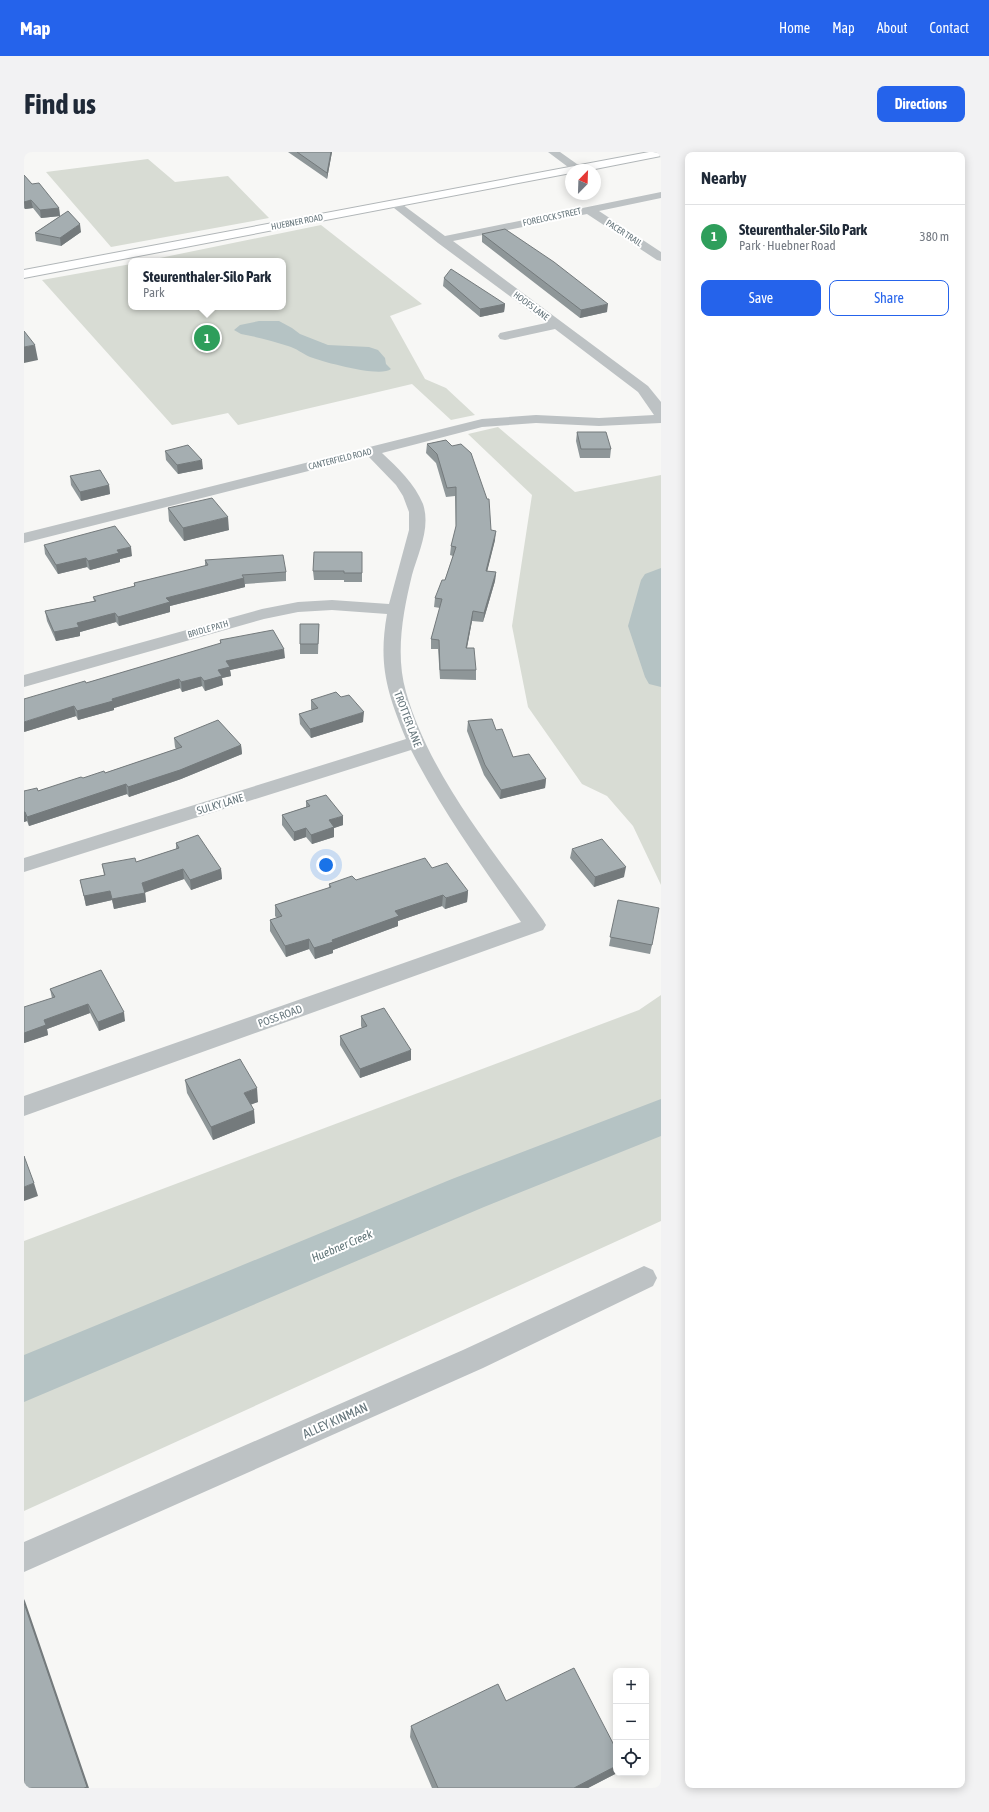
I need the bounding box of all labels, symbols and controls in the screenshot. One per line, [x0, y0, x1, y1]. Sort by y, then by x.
text: Map [20, 17, 51, 39]
text: Home [779, 20, 810, 36]
text: Map [832, 20, 855, 36]
text: About [877, 20, 908, 36]
text: Contact [930, 20, 969, 36]
button: Directions [877, 86, 965, 122]
text: Find us [24, 88, 96, 120]
north arrow [565, 164, 601, 200]
text: Nearby [701, 168, 747, 188]
street label: FORELOCK STREET [522, 206, 582, 228]
street label: HUEBNER ROAD [270, 212, 324, 232]
street label: PACER TRAIL [604, 218, 644, 249]
text: Steurenthaler-Silo Park [739, 221, 867, 238]
text: 1 [711, 229, 717, 244]
text: 380 m [920, 229, 949, 244]
text: Park · Huebner Road [739, 238, 836, 253]
popup [128, 258, 286, 310]
text: Steurenthaler-Silo Park [143, 268, 271, 285]
button: Save [701, 280, 821, 316]
button: Share [829, 280, 949, 316]
text: Park [143, 285, 165, 300]
street label: HOOFS LANE [511, 290, 551, 323]
pin: 1 [194, 323, 220, 353]
street label: CANTERFIELD ROAD [307, 446, 373, 472]
street label: BRIDLE PATH [186, 618, 230, 640]
street label: TROTTER LANE [392, 689, 424, 749]
street label: SULKY LANE [195, 791, 245, 817]
your location [316, 855, 336, 875]
street label: POSS ROAD [256, 1003, 304, 1029]
water label: Huebner Creek [309, 1227, 375, 1265]
street label: ALLEY KINMAN [300, 1399, 370, 1441]
map controls [613, 1668, 649, 1776]
button: + [613, 1668, 649, 1704]
button: − [613, 1704, 649, 1740]
button: locate [613, 1740, 649, 1776]

